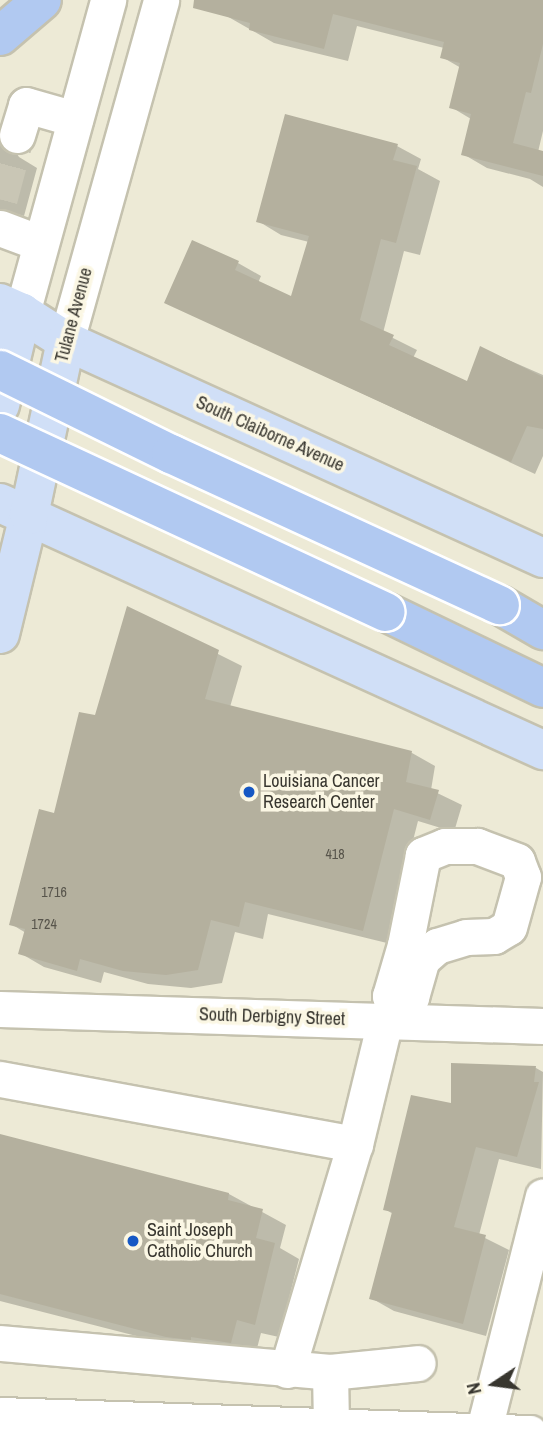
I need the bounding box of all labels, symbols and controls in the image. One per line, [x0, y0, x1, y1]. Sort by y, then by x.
street label: Tulane Avenue [51, 265, 97, 365]
street label: South Claiborne Avenue [192, 391, 348, 477]
place label: Louisiana Cancer Research Center [263, 771, 380, 814]
marker: Louisiana Cancer Research Center [241, 784, 257, 800]
house number: 418 [325, 846, 345, 862]
house number: 1716 [41, 884, 67, 900]
house number: 1724 [31, 916, 57, 932]
street label: South Derbigny Street [199, 1004, 345, 1030]
place label: Saint Joseph Catholic Church [147, 1220, 253, 1262]
marker: Saint Joseph Catholic Church [125, 1233, 141, 1249]
north arrow [459, 1349, 529, 1419]
text: N [460, 1380, 487, 1397]

